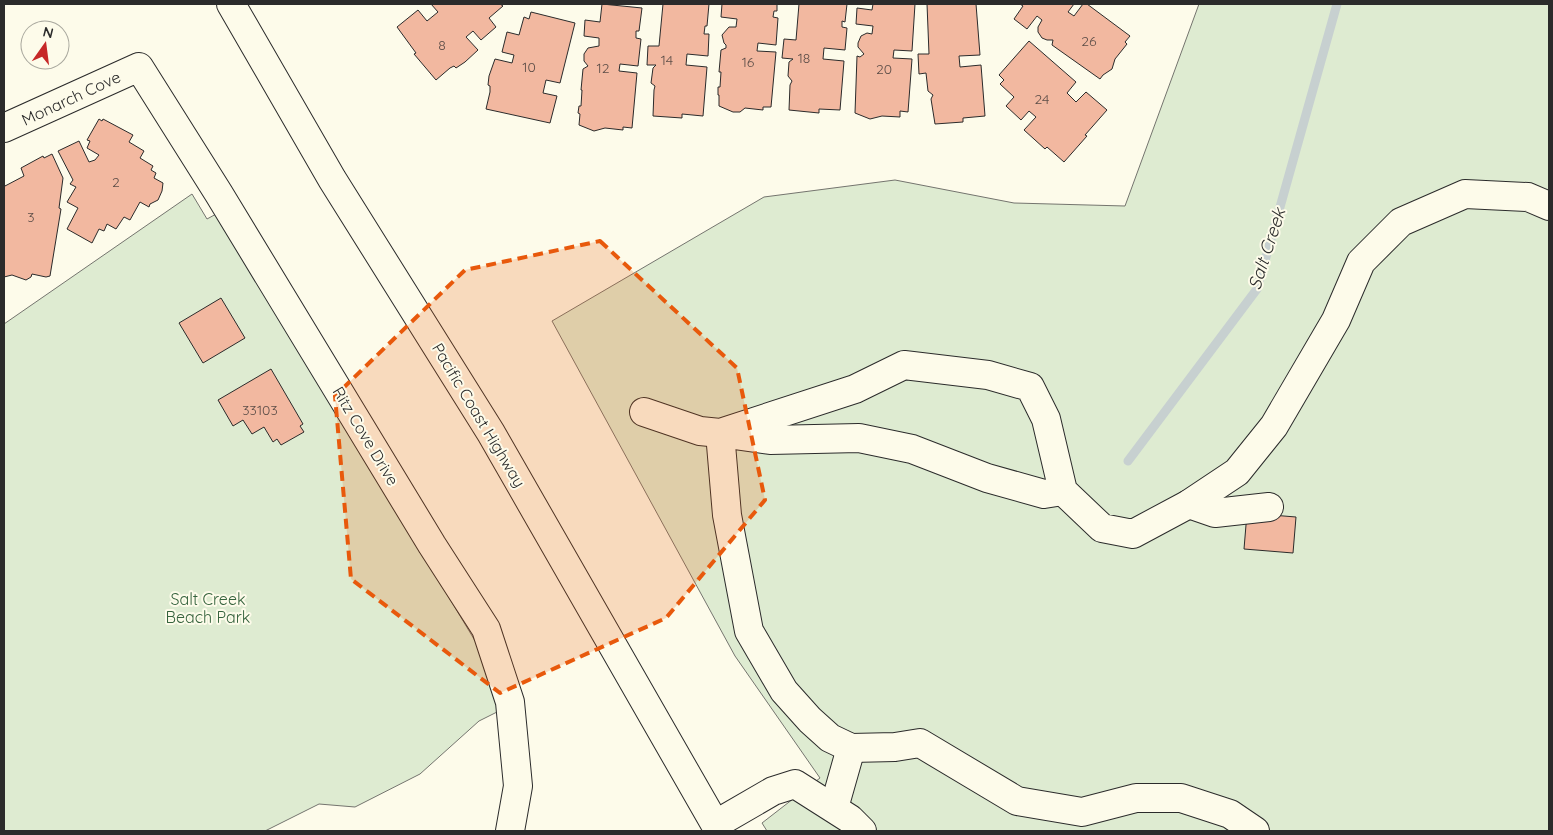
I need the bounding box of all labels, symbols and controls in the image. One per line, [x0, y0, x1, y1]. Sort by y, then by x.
north arrow [20, 20, 70, 70]
text: N [41, 22, 55, 42]
house number: 26 [1081, 32, 1097, 50]
house number: 8 [438, 36, 446, 54]
house number: 18 [798, 49, 810, 67]
house number: 14 [661, 51, 673, 69]
house number: 16 [742, 53, 755, 71]
house number: 10 [522, 58, 536, 76]
house number: 12 [597, 59, 610, 77]
house number: 20 [876, 60, 892, 78]
street label: Monarch Cove [18, 66, 124, 130]
house number: 24 [1035, 90, 1049, 108]
house number: 2 [112, 173, 120, 191]
water label: Salt Creek [1243, 204, 1291, 293]
house number: 3 [27, 208, 35, 226]
street label: Pacific Coast Highway [428, 339, 530, 491]
street label: Ritz Cove Drive [329, 383, 403, 489]
house number: 33103 [242, 401, 278, 419]
park label: Salt Creek Beach Park [166, 589, 250, 627]

